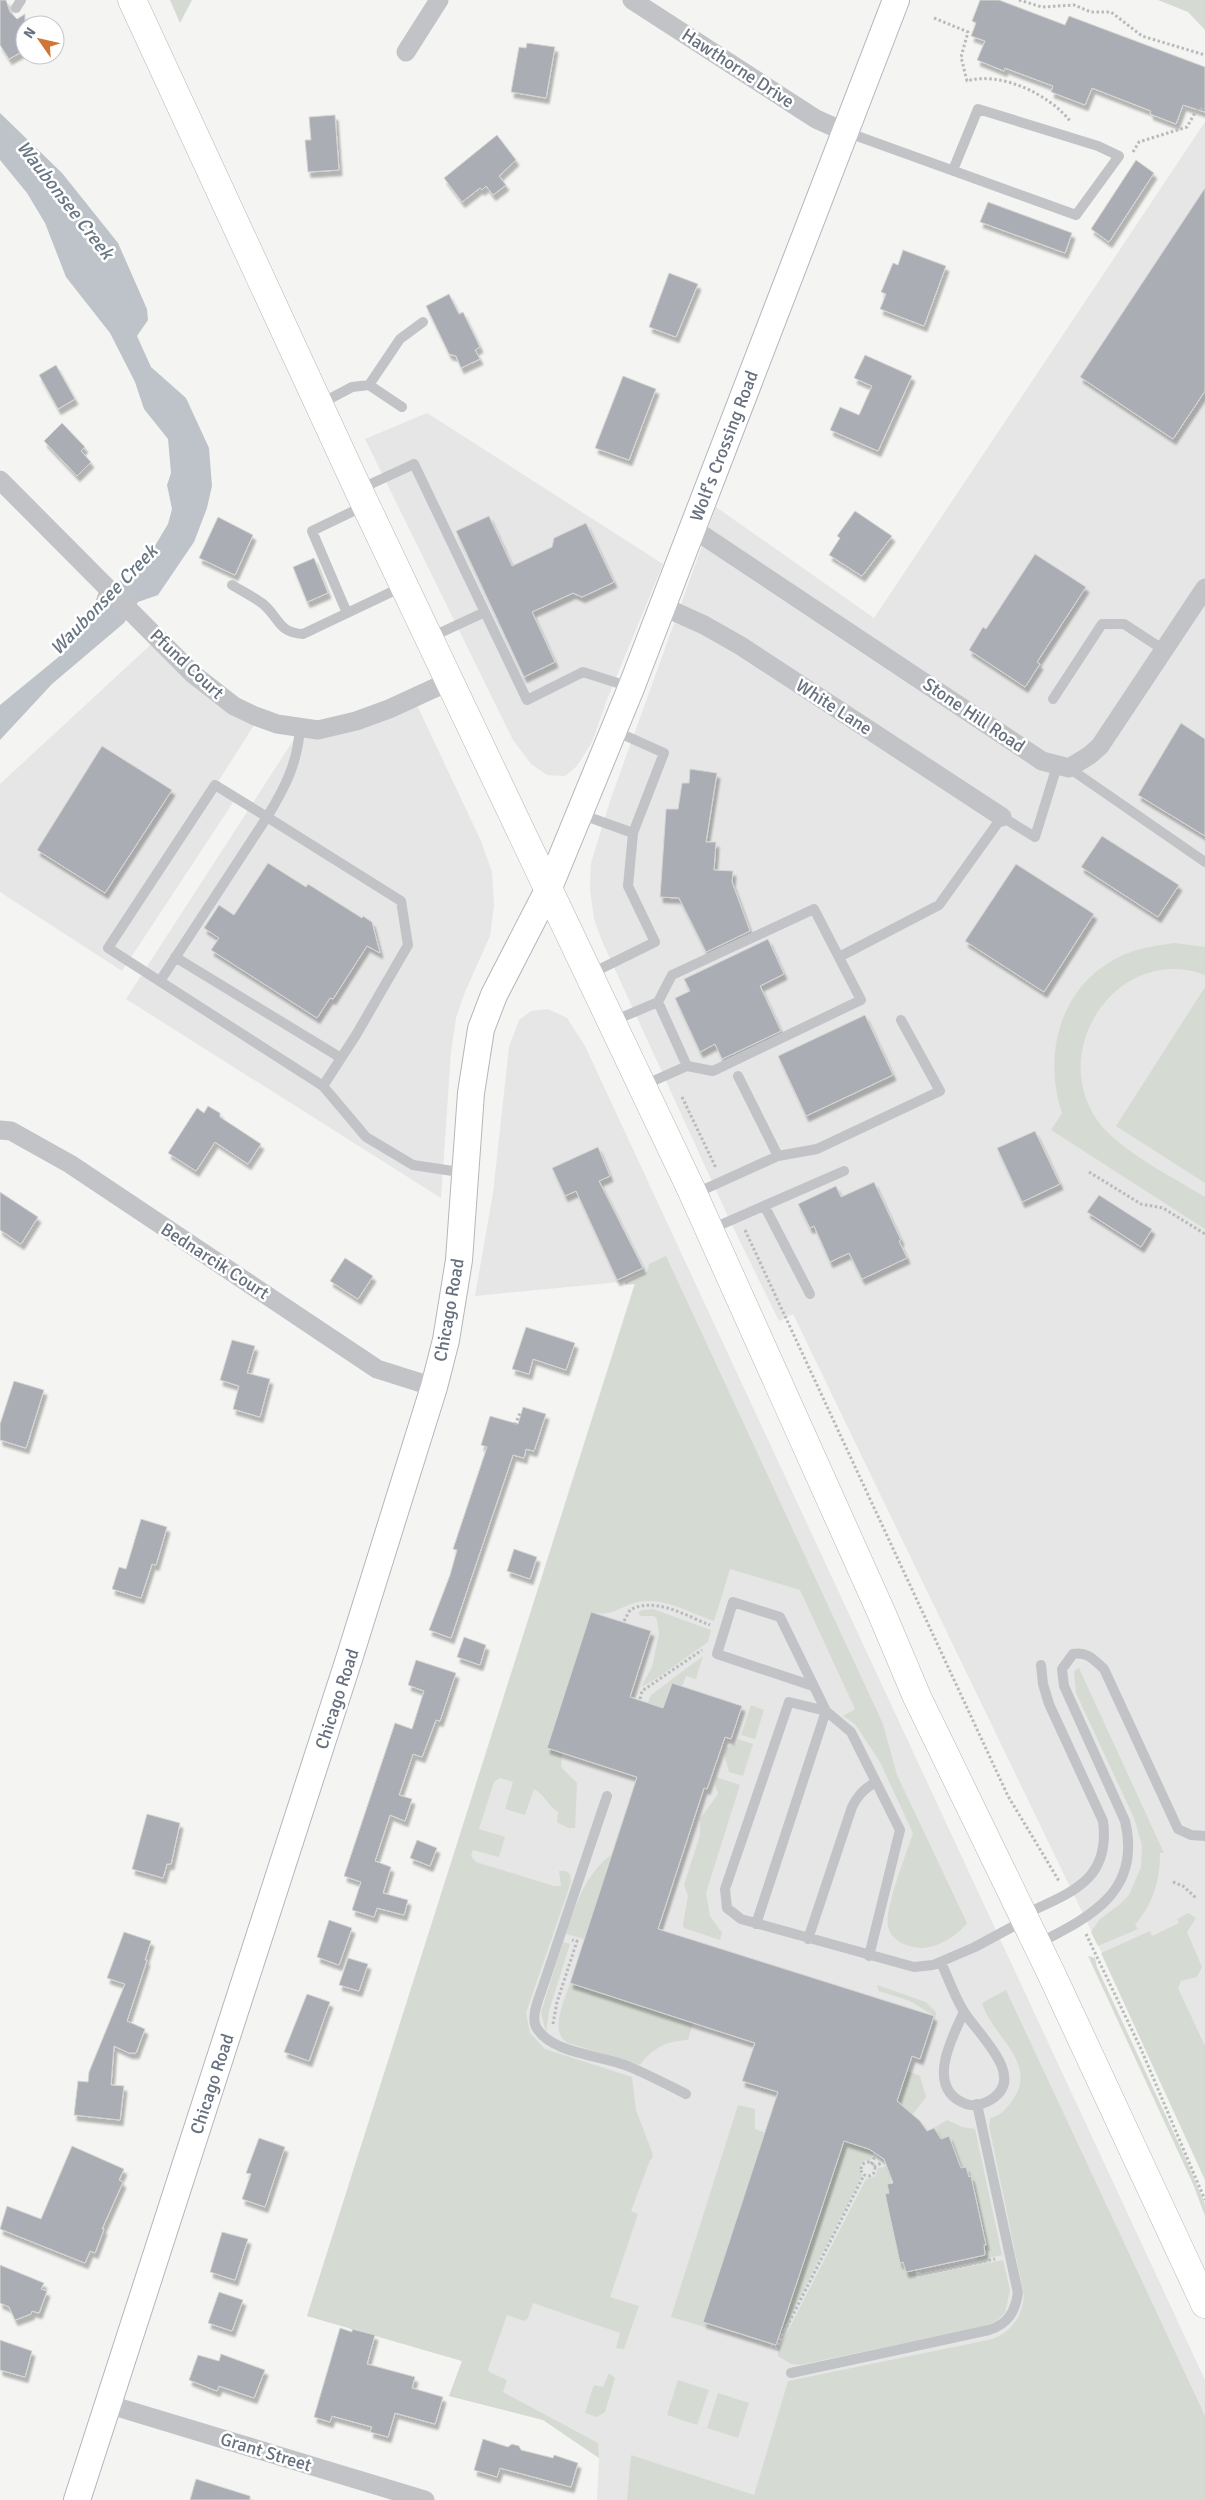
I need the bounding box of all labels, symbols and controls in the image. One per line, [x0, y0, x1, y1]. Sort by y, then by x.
north arrow [15, 15, 65, 65]
text: N [20, 24, 39, 42]
street label: Hawthorne Drive [678, 24, 798, 112]
water label: Waubonsee Creek [11, 136, 120, 265]
street label: Wolf's Crossing Road [685, 368, 763, 524]
water label: Waubonsee Creek [45, 539, 164, 660]
street label: Pfund Court [146, 624, 228, 704]
street label: Stone Hill Road [919, 673, 1029, 757]
street label: White Lane [792, 674, 876, 740]
street label: Bednarcik Court [157, 1218, 273, 1304]
street label: Chicago Road [429, 1257, 469, 1363]
street label: Chicago Road [310, 1646, 364, 1752]
street label: Chicago Road [185, 2031, 239, 2137]
street label: Grant Street [218, 2428, 314, 2476]

